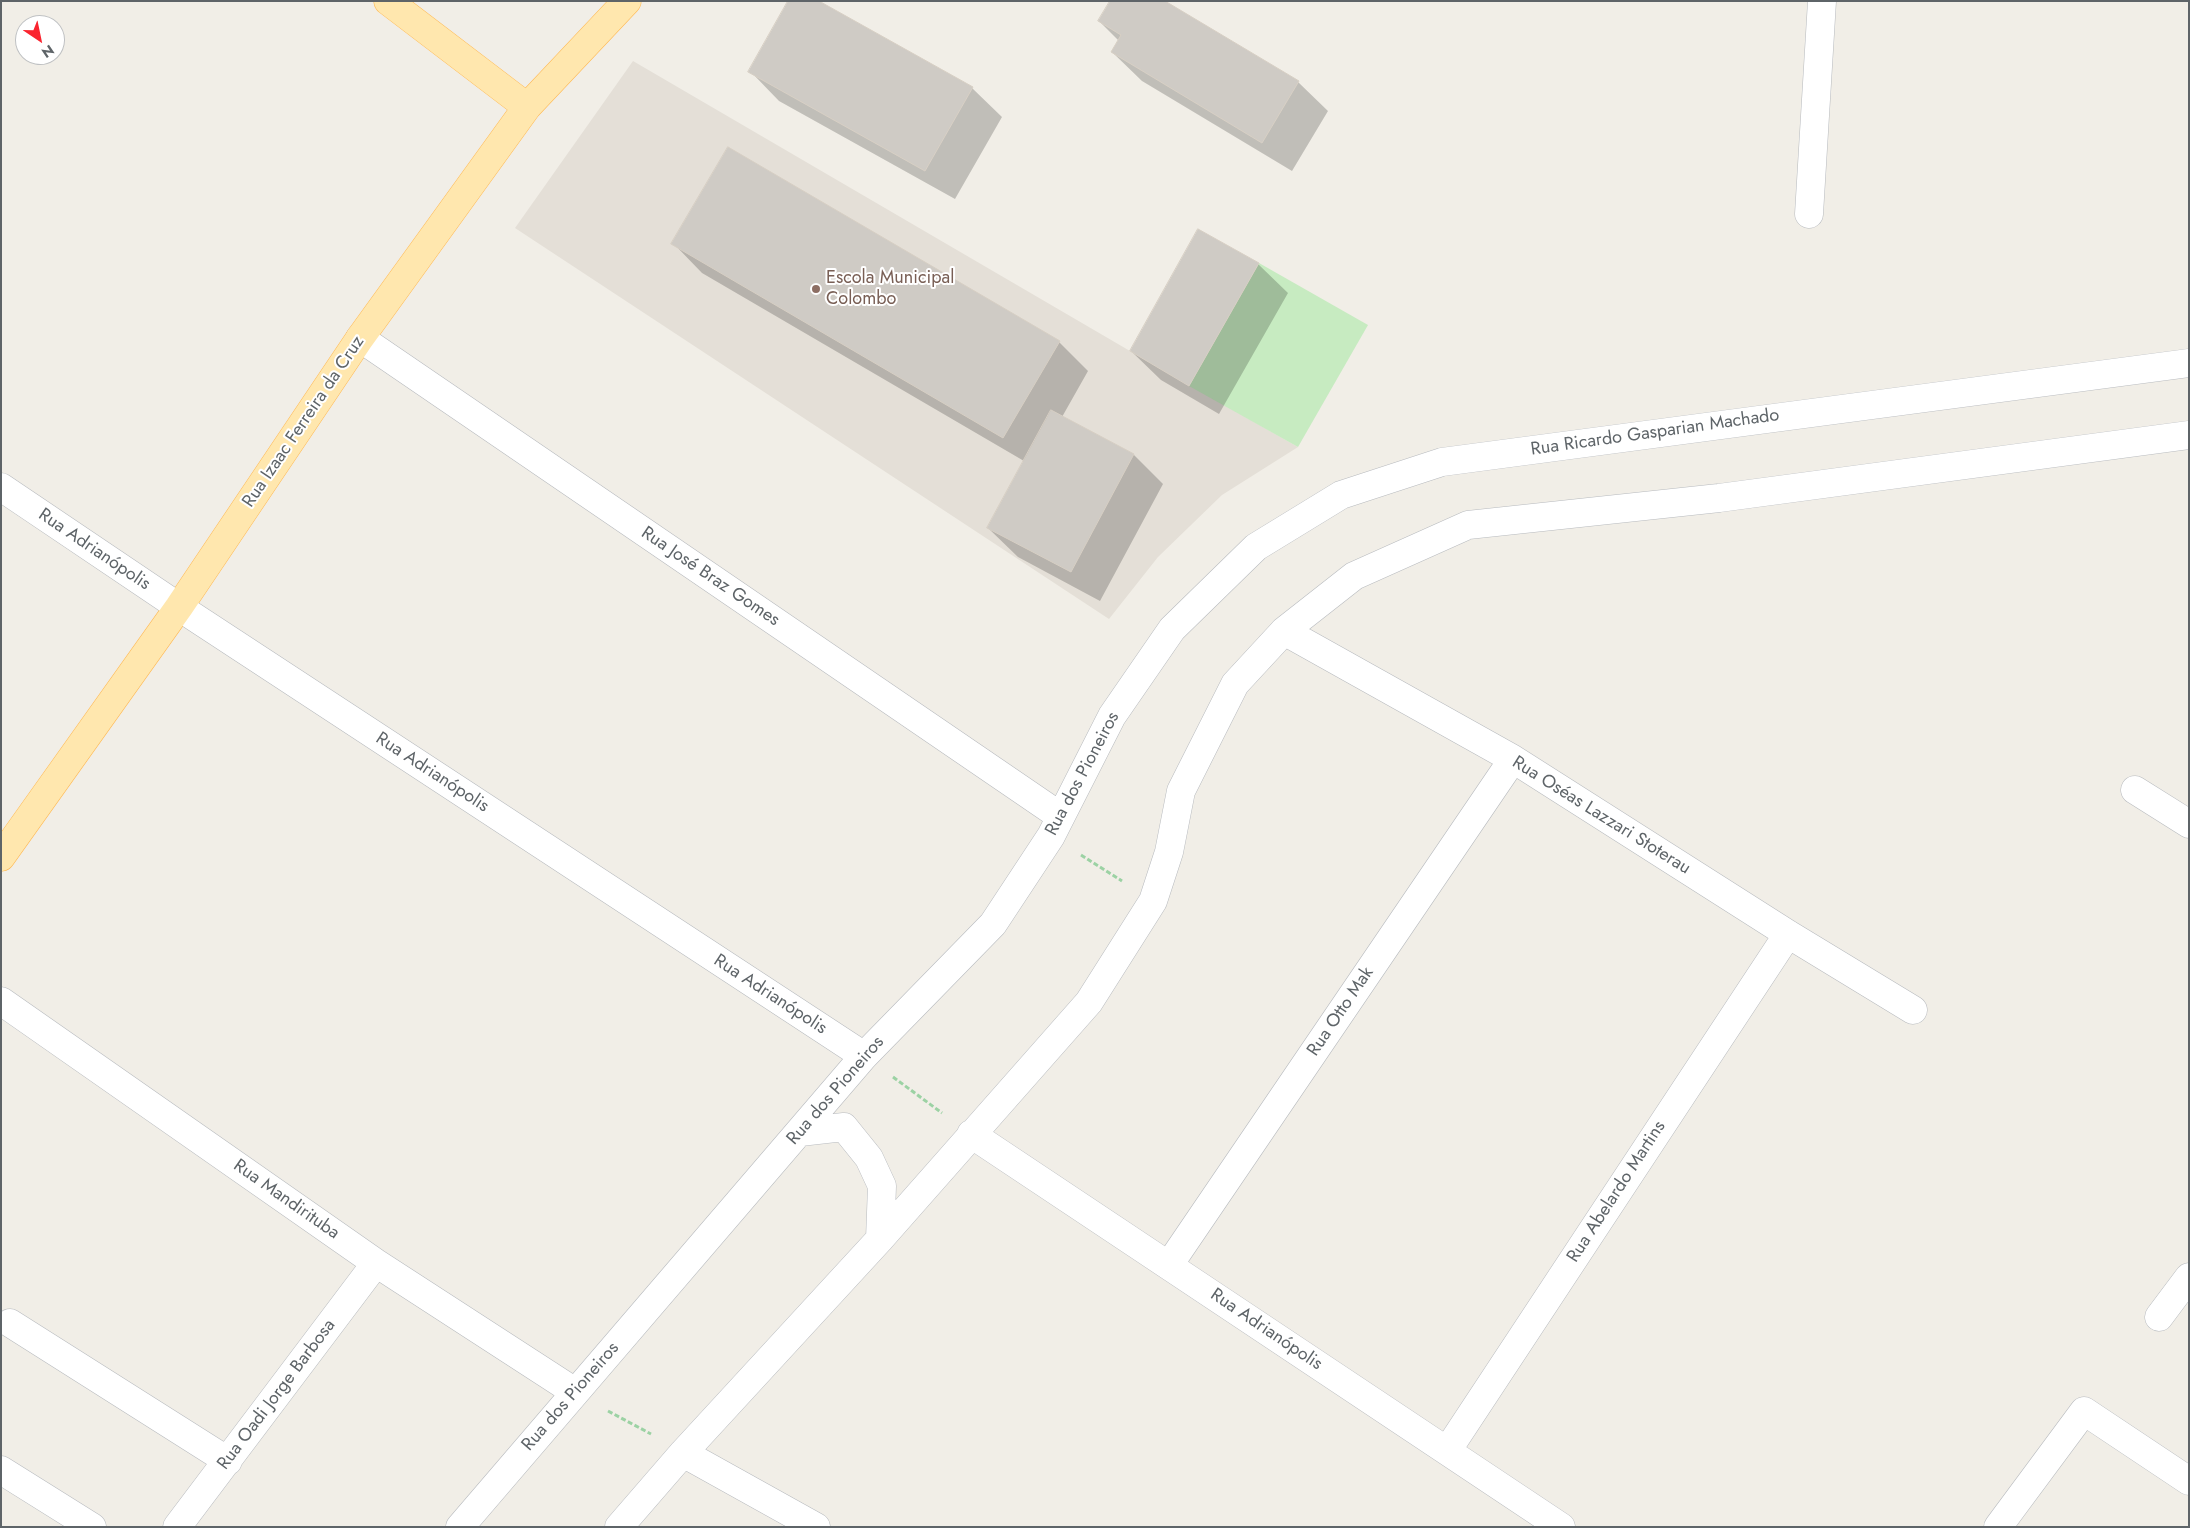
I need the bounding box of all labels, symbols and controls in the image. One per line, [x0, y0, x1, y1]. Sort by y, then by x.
north arrow [15, 15, 65, 65]
text: N [38, 40, 58, 63]
place label: Escola Municipal Colombo [826, 268, 954, 310]
marker: Escola Municipal Colombo [810, 283, 822, 295]
street label: Rua Izaac Ferreira da Cruz [239, 332, 369, 512]
street label: Rua Ricardo Gasparian Machado [1529, 405, 1781, 461]
street label: Rua Adrianópolis [34, 505, 154, 595]
street label: Rua José Braz Gomes [637, 523, 783, 631]
street label: Rua dos Pioneiros [1041, 708, 1125, 840]
street label: Rua Adrianópolis [371, 728, 493, 818]
street label: Rua Oséas Lazzari Stoterau [1508, 752, 1694, 880]
street label: Rua Adrianópolis [709, 950, 831, 1040]
street label: Rua Otto Mak [1303, 963, 1379, 1061]
street label: Rua dos Pioneiros [783, 1032, 889, 1150]
street label: Rua Abelardo Martins [1563, 1117, 1671, 1267]
street label: Rua Mandirituba [229, 1155, 343, 1245]
street label: Rua Adrianópolis [1206, 1285, 1326, 1375]
street label: Rua Oadi Jorge Barbosa [213, 1316, 341, 1474]
street label: Rua dos Pioneiros [518, 1338, 624, 1456]

